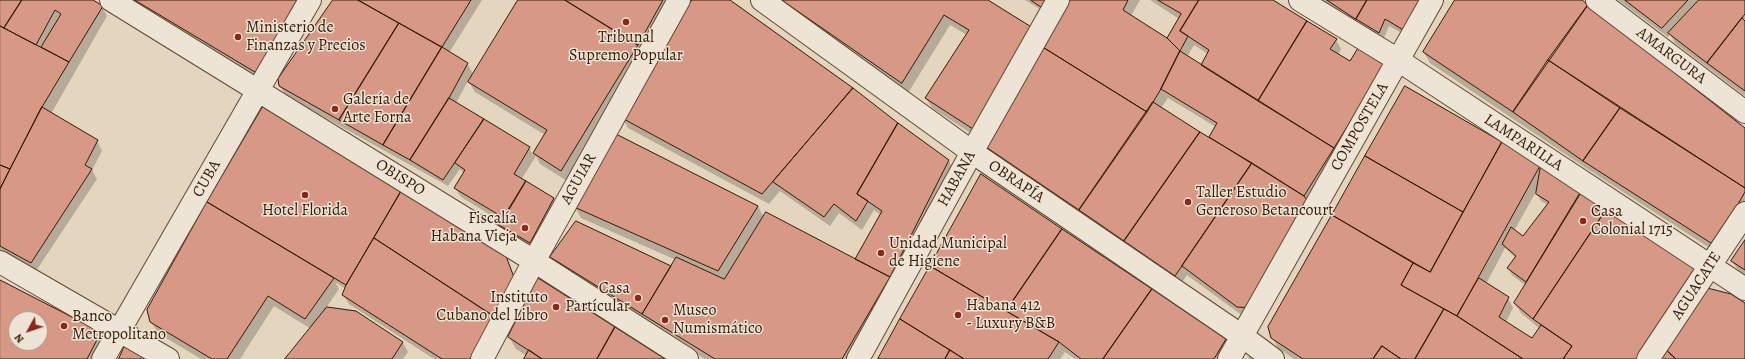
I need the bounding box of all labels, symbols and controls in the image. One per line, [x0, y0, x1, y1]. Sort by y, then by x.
marker: Tribunal Supremo Popular [621, 17, 631, 27]
place label: Ministerio de Finanzas y Precios [246, 18, 366, 56]
street label: AMARGURA [1632, 23, 1710, 89]
place label: Tribunal Supremo Popular [569, 28, 683, 66]
marker: Ministerio de Finanzas y Precios [233, 32, 243, 42]
street label: COMPOSTELA [1327, 79, 1393, 175]
place label: Galería de Arte Forna [343, 90, 412, 128]
marker: Galería de Arte Forna [330, 104, 340, 114]
street label: LAMPARILLA [1480, 110, 1566, 176]
street label: HABANA [934, 148, 980, 210]
street label: AGUIAR [557, 150, 601, 208]
street label: OBISPO [372, 155, 428, 201]
street label: OBRAPÍA [984, 156, 1048, 208]
street label: CUBA [189, 157, 225, 201]
place label: Taller Estudio Generoso Betancourt [1196, 183, 1334, 221]
marker: Hotel Florida [300, 190, 310, 200]
marker: Taller Estudio Generoso Betancourt [1183, 197, 1193, 207]
place label: Hotel Florida [262, 201, 348, 221]
place label: Casa Colonial 1715 [1591, 202, 1673, 240]
place label: Fiscalía Habana Vieja [431, 209, 517, 247]
marker: Casa Colonial 1715 [1578, 216, 1588, 226]
marker: Fiscalía Habana Vieja [520, 223, 530, 233]
place label: Unidad Municipal de Higiene [889, 234, 1007, 272]
marker: Unidad Municipal de Higiene [876, 248, 886, 258]
street label: AGUACATE [1668, 249, 1726, 323]
place label: Casa Partícular [565, 279, 630, 317]
place label: Instituto Cubano del Libro [436, 288, 548, 326]
marker: Casa Partícular [633, 293, 643, 303]
place label: Habana 412 - Luxury B&B [966, 296, 1055, 334]
place label: Museo Numismático [673, 301, 762, 339]
marker: Instituto Cubano del Libro [551, 302, 561, 312]
place label: Banco Metropolitano [72, 307, 166, 345]
marker: Habana 412 - Luxury B&B [953, 310, 963, 320]
north arrow [8, 311, 48, 351]
marker: Museo Numismático [660, 315, 670, 325]
marker: Banco Metropolitano [59, 321, 69, 331]
text: N [11, 331, 28, 346]

